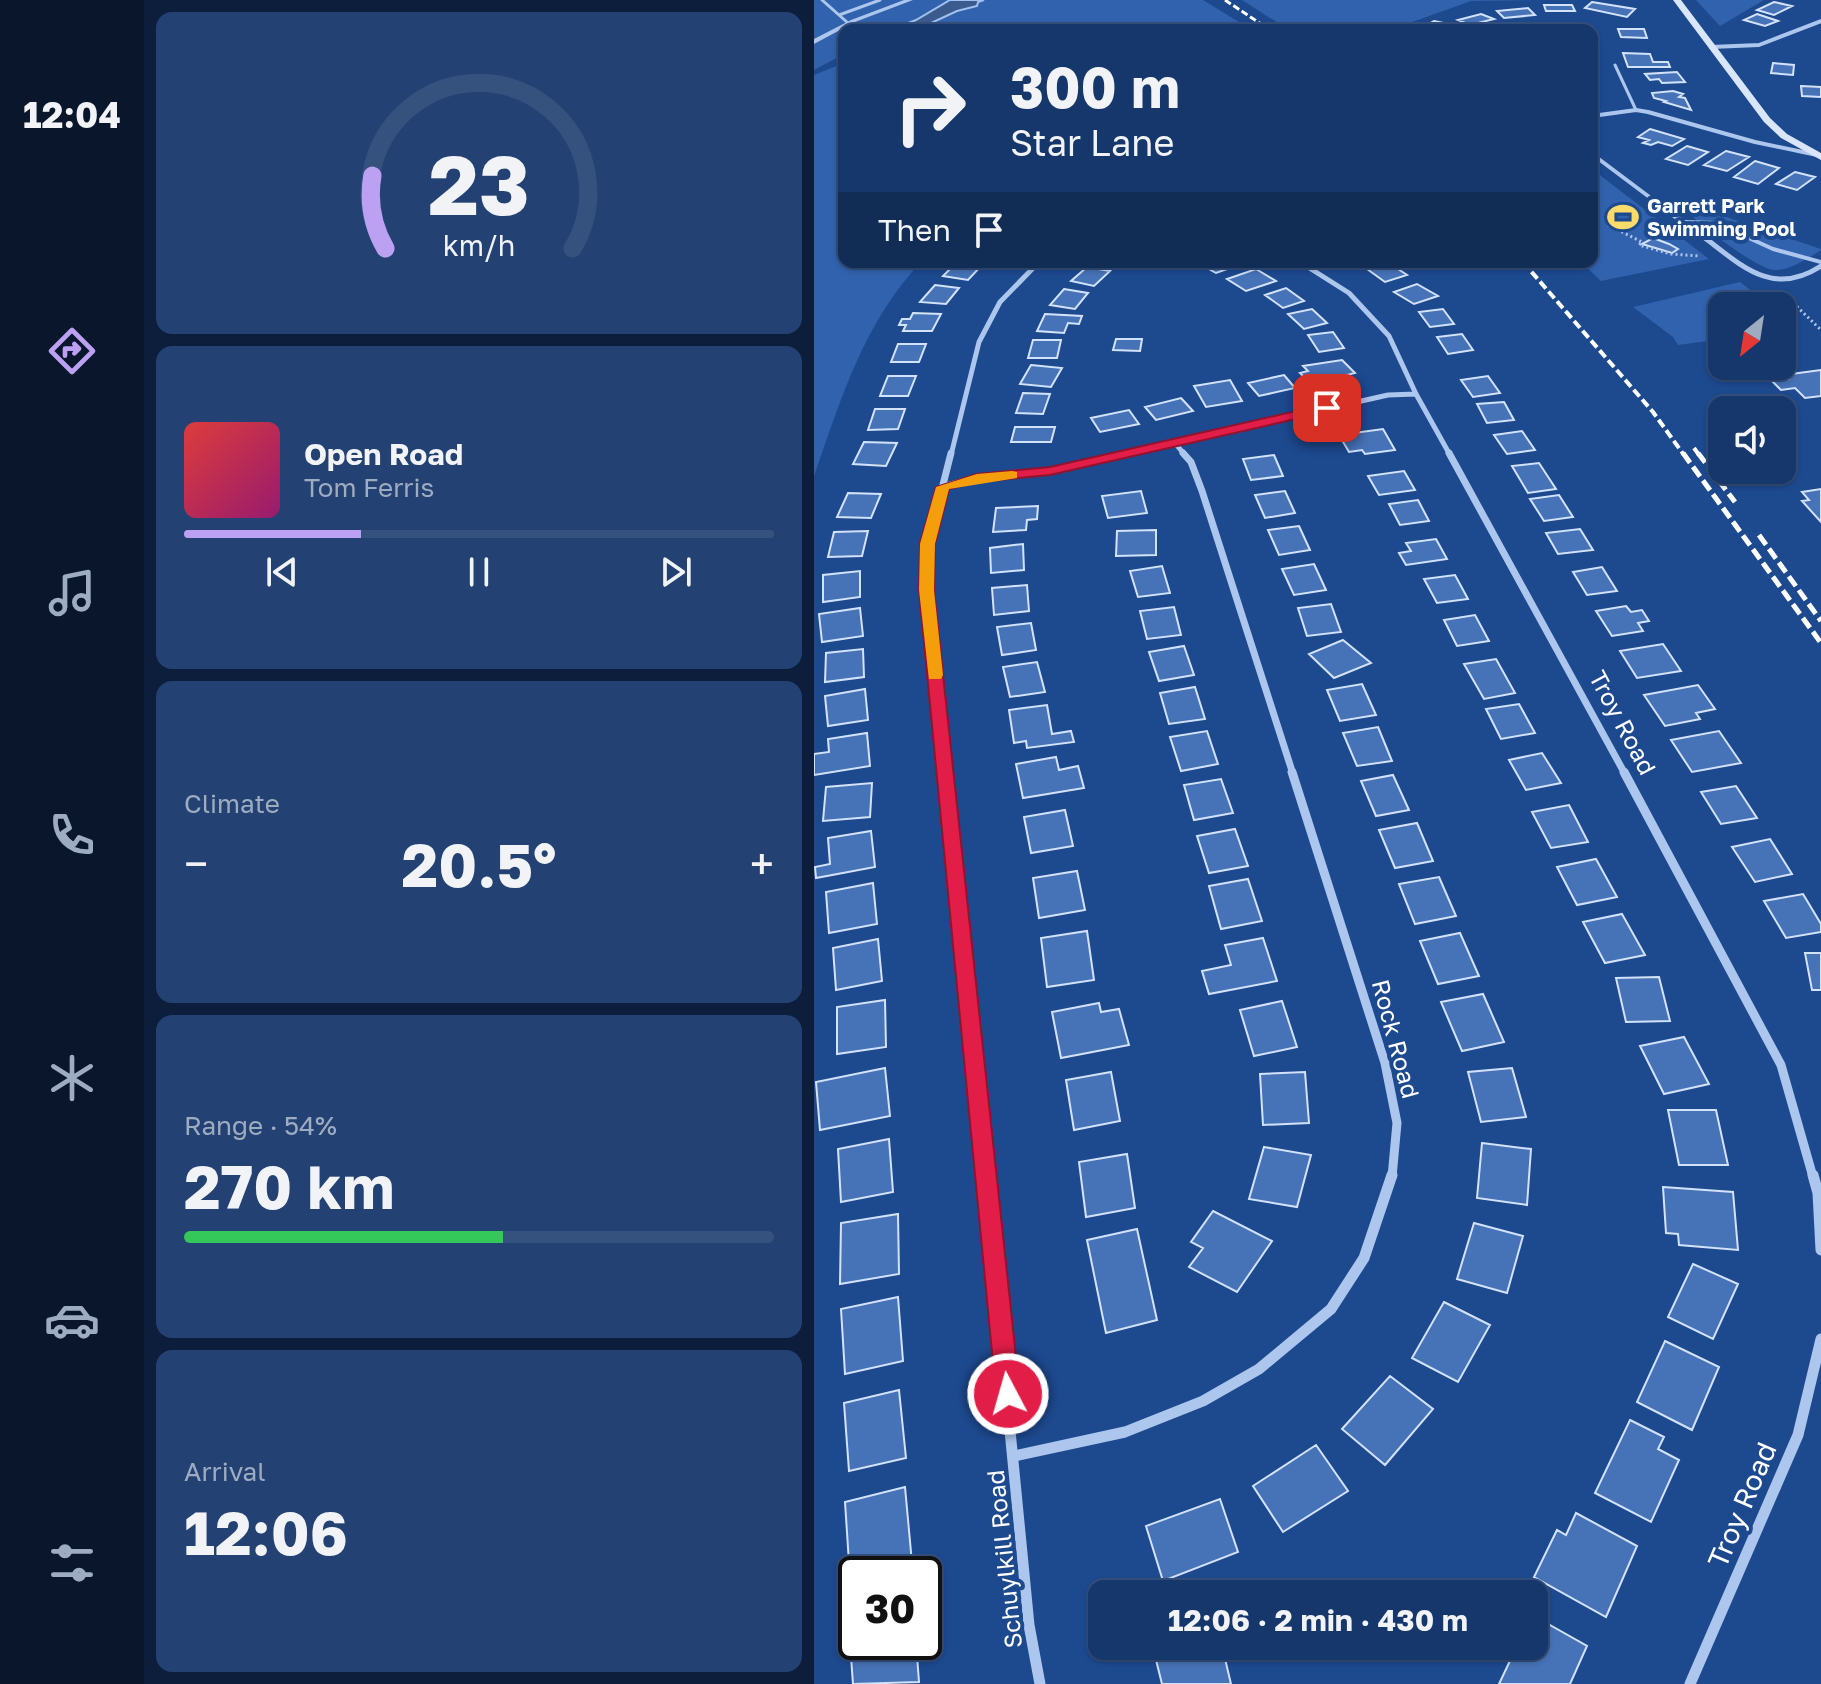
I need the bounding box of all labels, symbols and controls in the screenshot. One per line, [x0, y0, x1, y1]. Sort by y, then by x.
text: 300 m [1010, 53, 1180, 120]
icon: right [878, 56, 982, 160]
text: 12:04 [23, 93, 121, 136]
text: Star Lane [1010, 121, 1174, 164]
text: 23 [428, 133, 530, 233]
place label: Garrett Park Swimming Pool [1647, 193, 1796, 240]
sports icon: Garrett Park Swimming Pool [1606, 200, 1640, 234]
icon: arrive [967, 208, 1011, 252]
text: Then [878, 212, 951, 248]
text: km/h [443, 228, 515, 262]
north arrow [1708, 292, 1796, 380]
map controls [1708, 292, 1796, 484]
icon: directions [44, 323, 100, 379]
pin [1293, 374, 1361, 442]
icon: arrive [1305, 386, 1349, 430]
button: sound [1708, 396, 1796, 484]
text: Open Road [304, 436, 463, 472]
text: Tom Ferris [304, 472, 434, 503]
icon: previous [260, 550, 304, 594]
icon: pause [457, 550, 501, 594]
icon: next [654, 550, 698, 594]
icon: music [44, 565, 100, 621]
street label: Troy Road [1584, 665, 1663, 779]
text: Climate [184, 788, 280, 819]
icon: phone [44, 807, 100, 863]
text: 20.5° [402, 828, 556, 900]
text: − [184, 837, 208, 890]
text: + [750, 837, 774, 890]
street label: Rock Road [1367, 976, 1426, 1101]
icon: climate [44, 1050, 100, 1106]
text: Range · 54% [184, 1110, 337, 1141]
text: 270 km [184, 1150, 395, 1222]
icon: car [44, 1292, 100, 1348]
position arrow [966, 1352, 1050, 1436]
street label: Troy Road [1700, 1437, 1783, 1572]
text: Arrival [184, 1456, 265, 1487]
street label: Schuylkill Road [980, 1469, 1027, 1650]
text: 12:06 [184, 1496, 348, 1568]
icon: filters [44, 1535, 100, 1591]
speed limit sign: 30 [838, 1556, 942, 1660]
text: 12:06 · 2 min · 430 m [1168, 1602, 1468, 1638]

